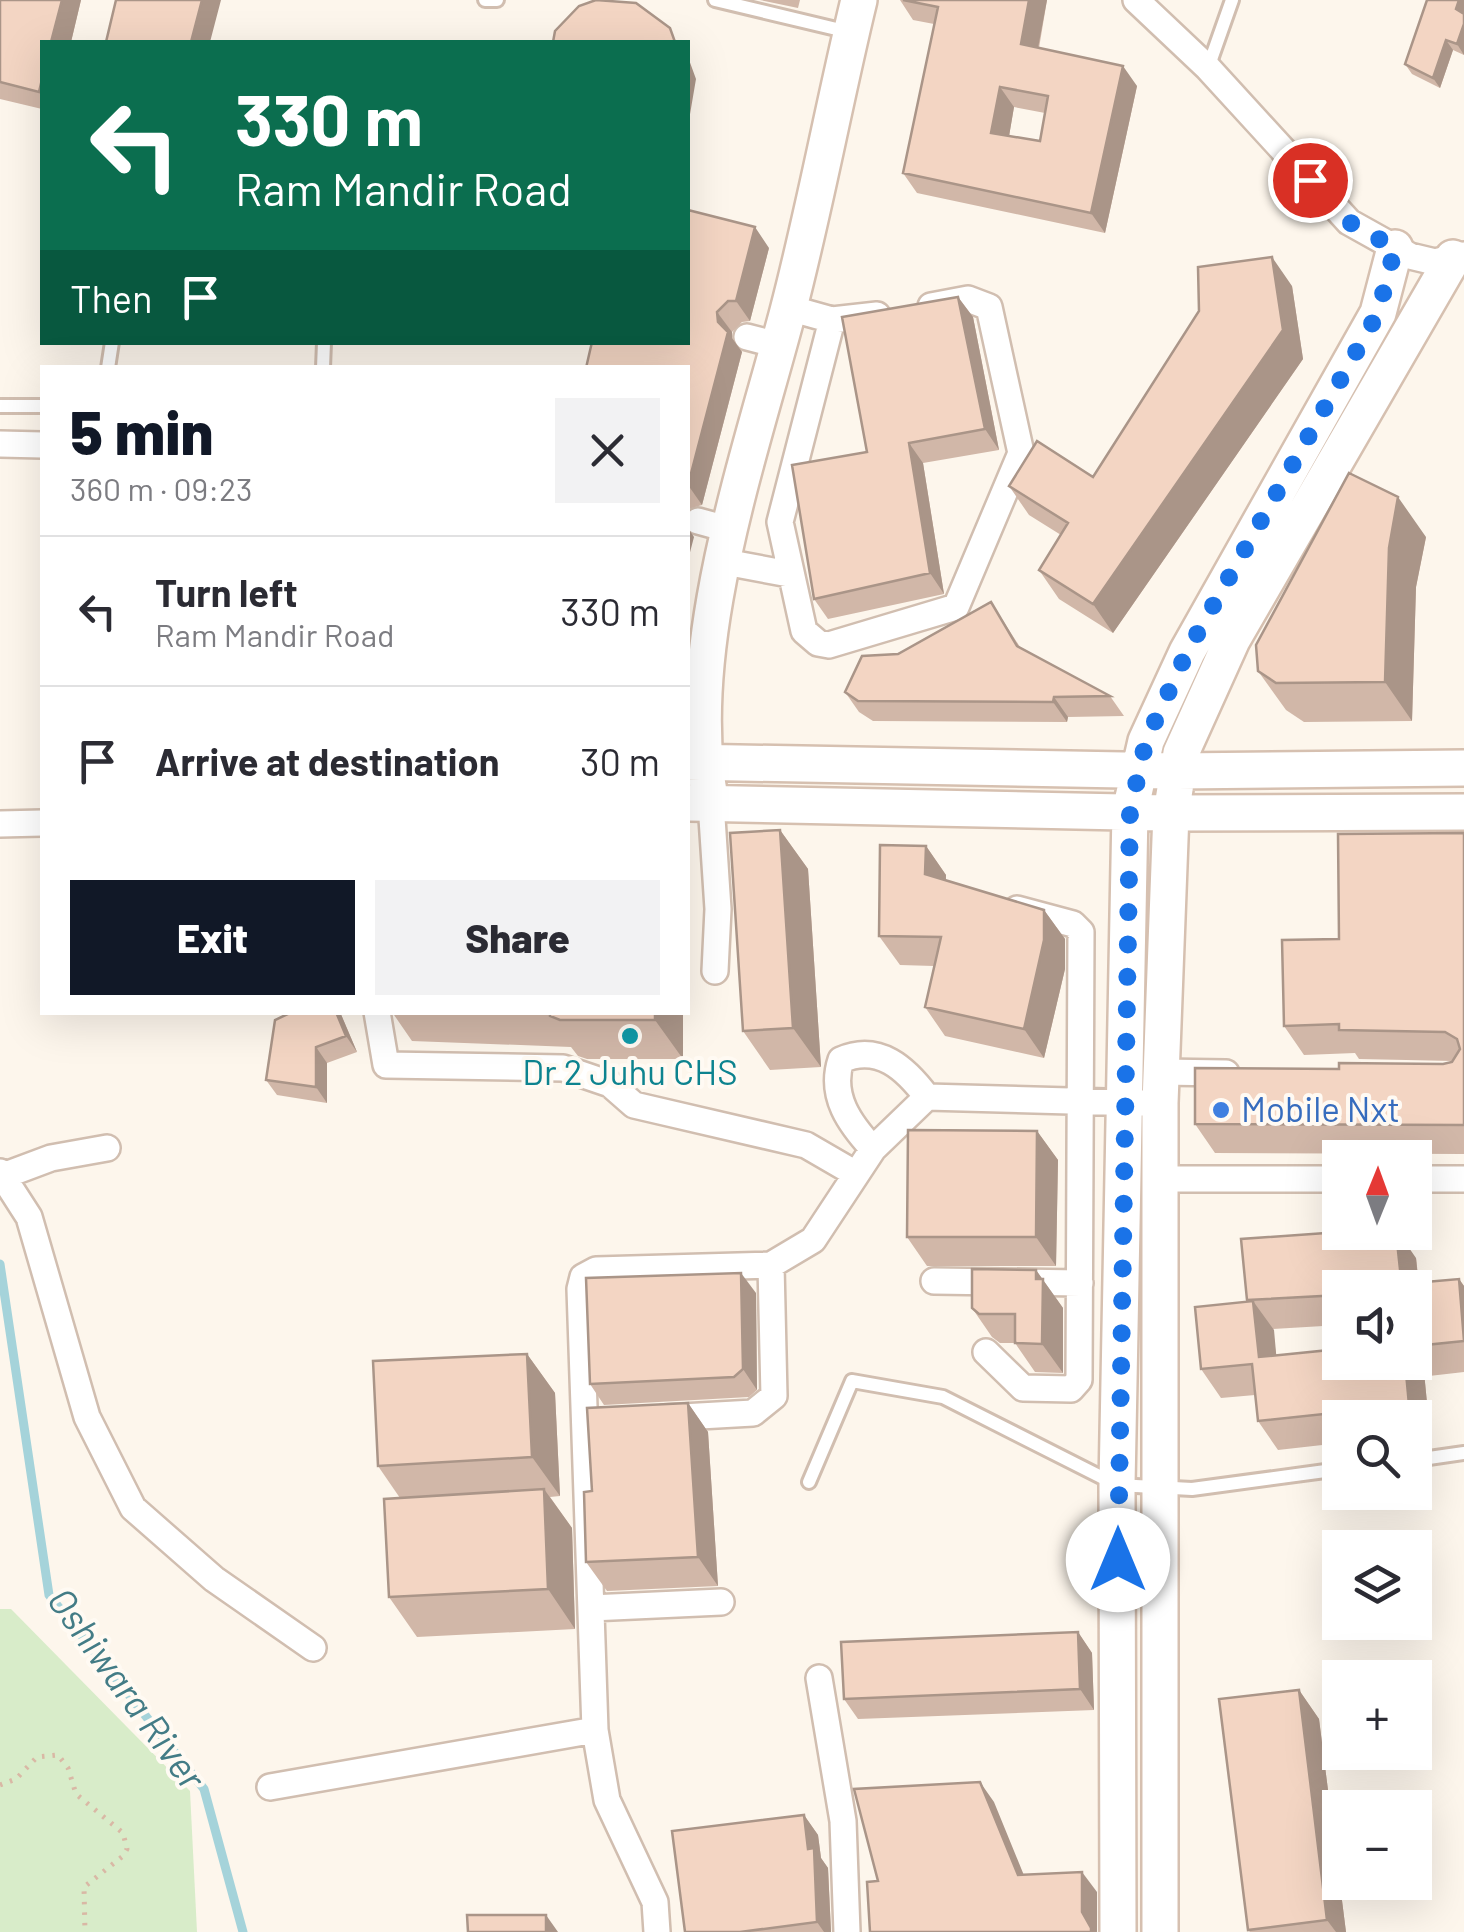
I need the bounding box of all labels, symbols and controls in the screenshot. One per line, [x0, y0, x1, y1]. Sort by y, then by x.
text: 330 m [235, 76, 423, 160]
icon: left [70, 80, 200, 210]
pin [1268, 138, 1353, 223]
icon: arrive [1283, 153, 1338, 208]
text: Ram Mandir Road [235, 161, 572, 215]
icon: arrive [173, 270, 228, 325]
text: Then [70, 275, 153, 321]
text: 5 min [70, 395, 213, 467]
button: close [555, 398, 660, 503]
text: 360 m · 09:23 [70, 469, 252, 507]
text: Turn left [155, 569, 298, 615]
icon: left [70, 584, 125, 639]
text: 330 m [560, 588, 660, 634]
text: Ram Mandir Road [155, 615, 395, 653]
icon: arrive [70, 734, 125, 789]
text: Arrive at destination [155, 738, 500, 784]
text: 30 m [580, 738, 660, 784]
button: Exit [70, 880, 355, 995]
button: Share [375, 880, 660, 995]
marker: Dr 2 Juhu CHS [619, 1025, 641, 1047]
place label: Dr 2 Juhu CHS [522, 1050, 738, 1092]
place label: Mobile Nxt [1241, 1087, 1400, 1129]
marker: Mobile Nxt [1210, 1099, 1232, 1121]
north arrow [1322, 1140, 1432, 1250]
map controls [1322, 1140, 1432, 1900]
button: sound [1322, 1270, 1432, 1380]
button: search [1322, 1400, 1432, 1510]
position arrow [1066, 1508, 1170, 1612]
button: layers [1322, 1530, 1432, 1640]
water label: Oshiwara River [39, 1578, 217, 1799]
button: + [1322, 1660, 1432, 1770]
button: − [1322, 1790, 1432, 1900]

